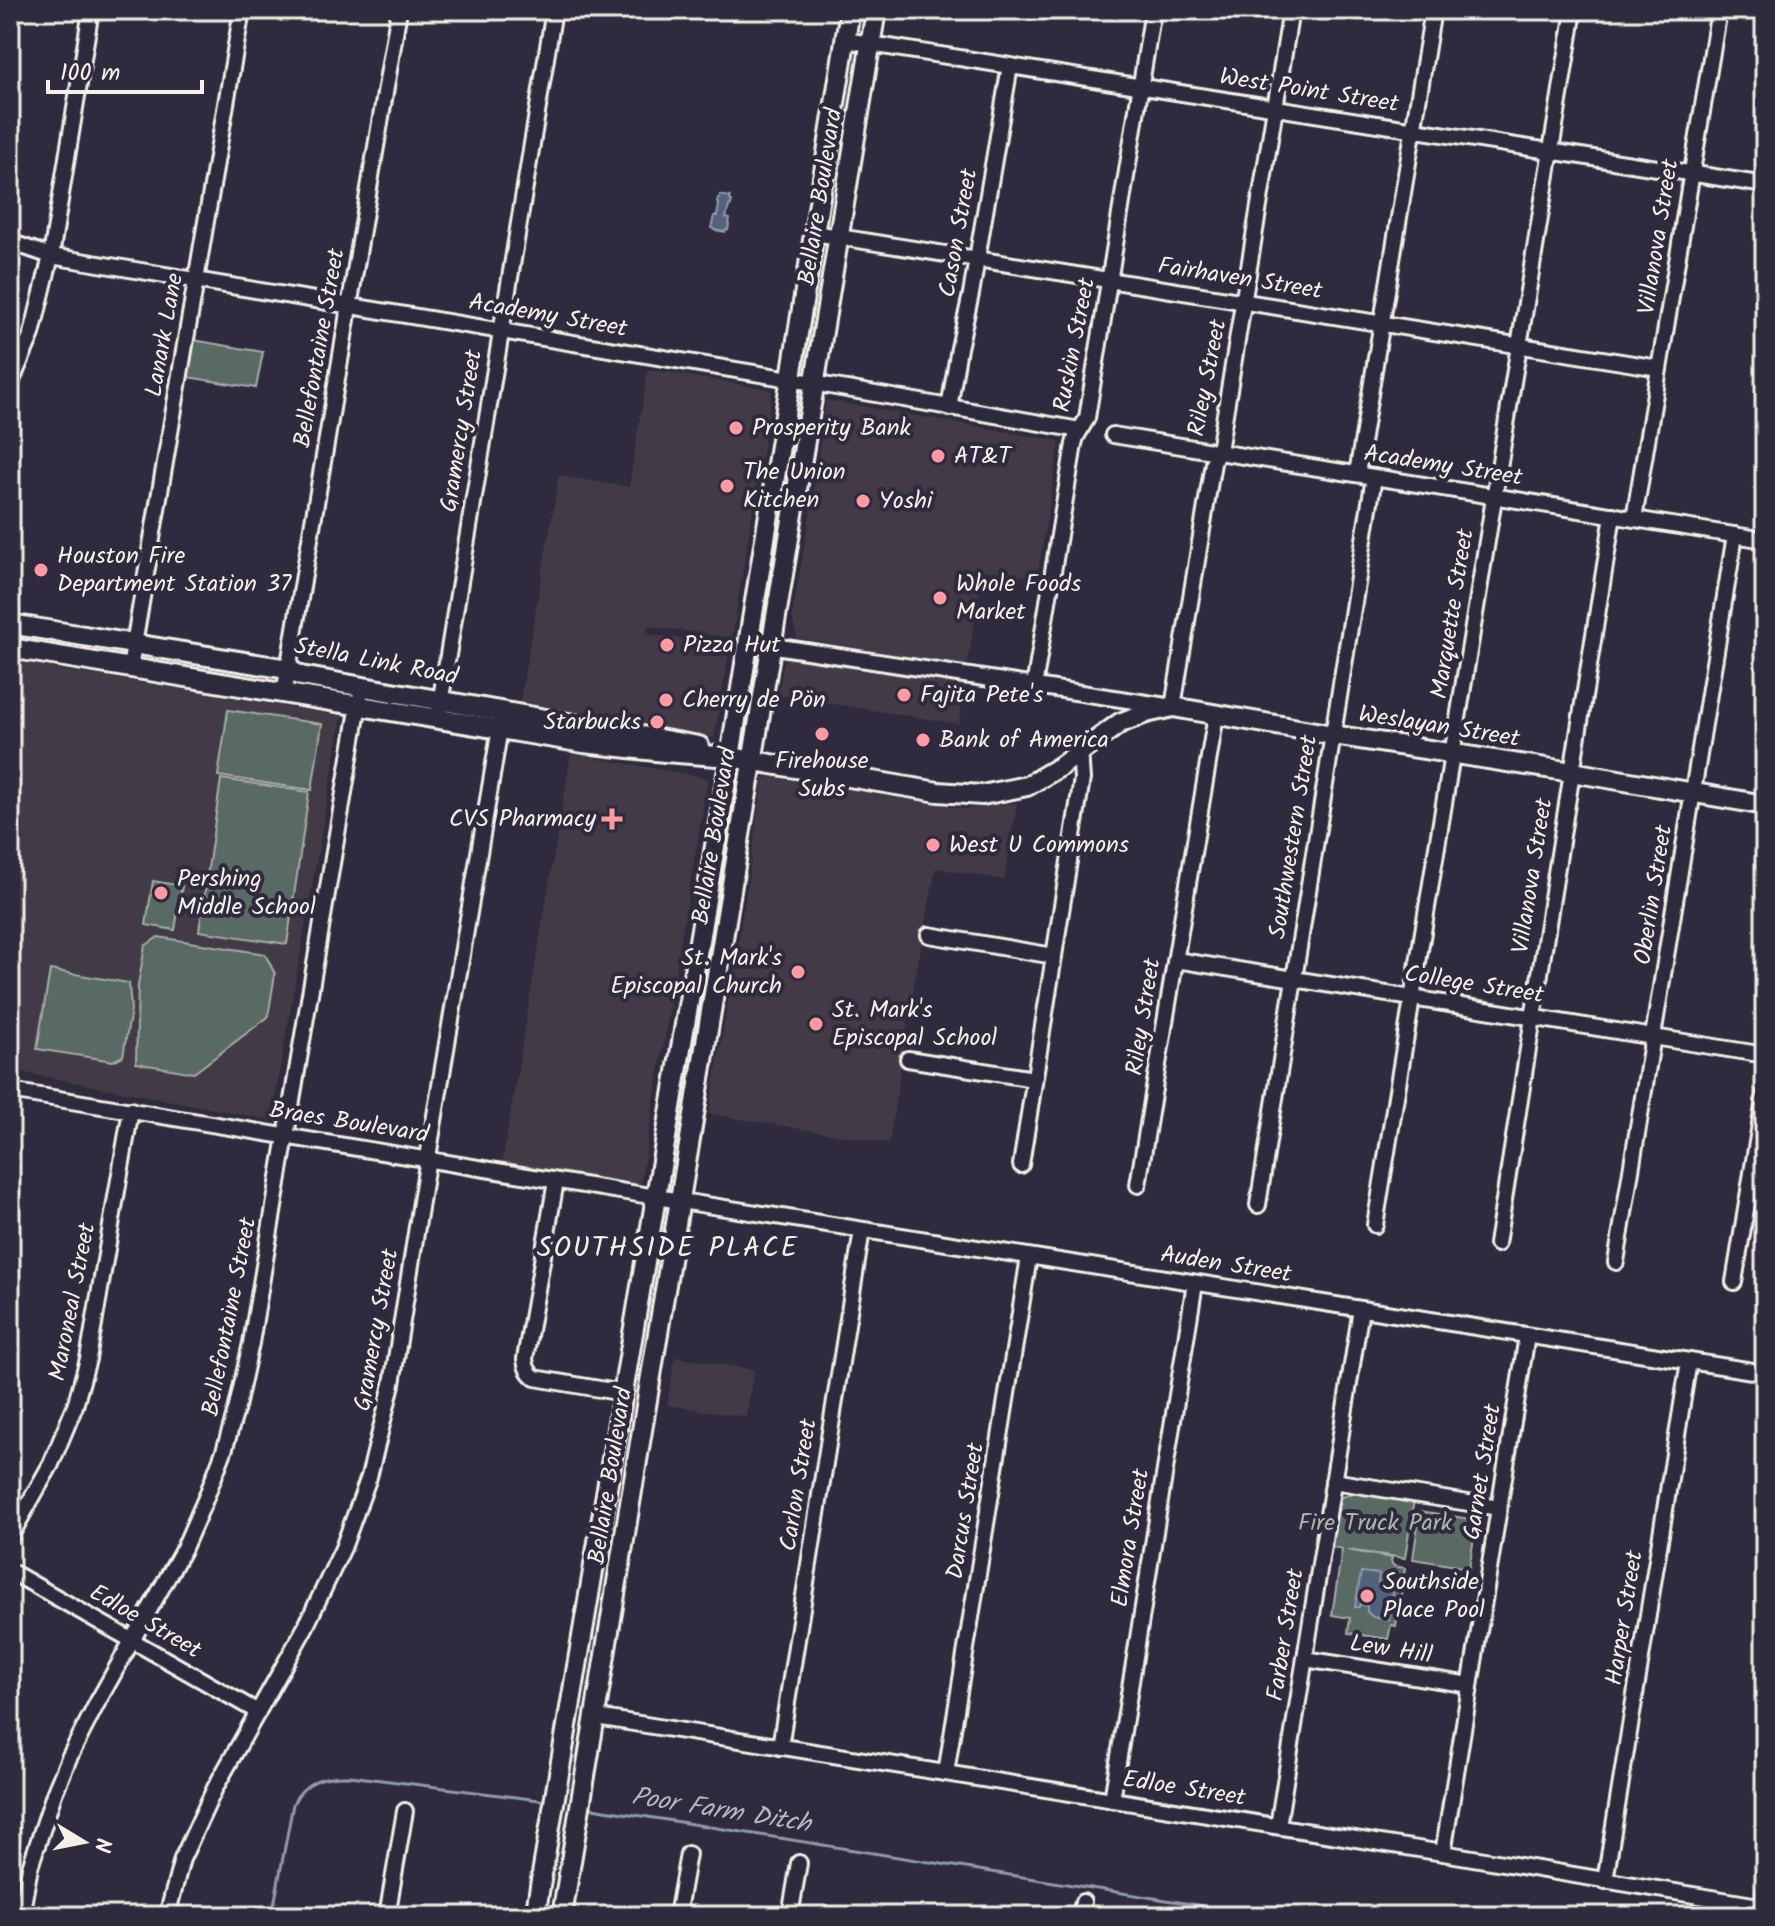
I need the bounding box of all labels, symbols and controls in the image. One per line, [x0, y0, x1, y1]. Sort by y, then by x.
scale bar [48, 44, 202, 94]
text: 100 m [60, 54, 120, 93]
street label: West Point Street [1217, 58, 1402, 125]
street label: Bellaire Boulevard [788, 105, 854, 288]
street label: Villanova Street [1627, 156, 1691, 318]
street label: Cason Street [929, 165, 990, 300]
street label: Bellefontaine Street [283, 245, 357, 451]
street label: Fairhaven Street [1155, 247, 1326, 311]
street label: Lanark Lane [135, 270, 195, 400]
street label: Ruskin Street [1043, 274, 1107, 415]
street label: Academy Street [466, 283, 631, 349]
street label: Riley Street [1178, 316, 1239, 440]
street label: Gramercy Street [430, 346, 494, 515]
place label: Prosperity Bank [752, 409, 912, 448]
marker: Prosperity Bank [727, 419, 745, 437]
street label: Academy Street [1361, 434, 1526, 498]
place label: AT&T [954, 437, 1013, 476]
marker: AT&T [929, 447, 947, 465]
place label: The Union Kitchen [743, 453, 846, 520]
marker: The Union Kitchen [718, 477, 736, 495]
place label: Yoshi [879, 482, 934, 521]
marker: Yoshi [854, 492, 872, 510]
street label: Marquette Street [1420, 525, 1486, 702]
place label: Houston Fire Department Station 37 [57, 537, 292, 604]
marker: Houston Fire Department Station 37 [32, 561, 50, 579]
place label: Whole Foods Market [956, 565, 1081, 632]
marker: Whole Foods Market [931, 589, 949, 607]
place label: Pizza Hut [683, 626, 781, 665]
street label: Stella Link Road [291, 627, 462, 697]
marker: Pizza Hut [658, 636, 676, 654]
place label: Fajita Pete's [920, 676, 1043, 715]
place label: Cherry de Pön [682, 681, 826, 720]
marker: Fajita Pete's [895, 686, 913, 704]
marker: Cherry de Pön [657, 691, 675, 709]
street label: Weslayan Street [1356, 695, 1523, 759]
place label: Starbucks [543, 703, 641, 742]
marker: Starbucks [648, 713, 666, 731]
place label: Bank of America [939, 721, 1109, 760]
marker: Firehouse Subs [813, 725, 831, 743]
marker: Bank of America [914, 731, 932, 749]
street label: Southwestern Street [1259, 732, 1329, 942]
place label: Firehouse Subs [775, 742, 869, 809]
street label: Bellaire Boulevard [682, 744, 748, 927]
street label: Villanova Street [1501, 795, 1565, 957]
place label: CVS Pharmacy [449, 800, 597, 839]
marker: CVS Pharmacy [603, 810, 621, 828]
street label: Oberlin Street [1624, 822, 1684, 968]
place label: West U Commons [949, 826, 1129, 865]
marker: West U Commons [924, 836, 942, 854]
place label: Pershing Middle School [177, 860, 316, 927]
marker: Pershing Middle School [152, 884, 170, 902]
place label: St. Mark's Episcopal Church [610, 939, 782, 1006]
street label: Riley Street [1115, 955, 1173, 1078]
street label: College Street [1402, 955, 1547, 1015]
marker: St. Mark's Episcopal Church [789, 963, 807, 981]
place label: St. Mark's Episcopal School [832, 991, 997, 1058]
marker: St. Mark's Episcopal School [807, 1015, 825, 1033]
street label: Braes Boulevard [267, 1091, 432, 1155]
street label: Bellefontaine Street [192, 1214, 269, 1420]
street label: Maroneal Street [39, 1219, 108, 1384]
district label: SOUTHSIDE PLACE [537, 1226, 799, 1271]
street label: Auden Street [1158, 1235, 1295, 1295]
street label: Gramercy Street [344, 1245, 411, 1414]
street label: Bellaire Boulevard [578, 1384, 644, 1567]
street label: Garnet Street [1453, 1400, 1513, 1543]
street label: Carlon Street [769, 1415, 829, 1554]
street label: Darcus Street [936, 1439, 996, 1582]
street label: Elmora Street [1101, 1465, 1161, 1610]
park label: Fire Truck Park [1298, 1504, 1453, 1543]
street label: Harper Street [1595, 1547, 1655, 1688]
place label: Southside Place Pool [1383, 1563, 1485, 1630]
street label: Farber Street [1256, 1565, 1316, 1704]
street label: Edloe Street [82, 1574, 209, 1670]
marker: Southside Place Pool [1358, 1587, 1376, 1605]
street label: Lew Hill [1347, 1624, 1435, 1676]
street label: Edloe Street [1120, 1760, 1249, 1818]
water label: Poor Farm Ditch [628, 1776, 816, 1846]
north arrow [44, 1802, 124, 1882]
text: N [83, 1835, 120, 1855]

